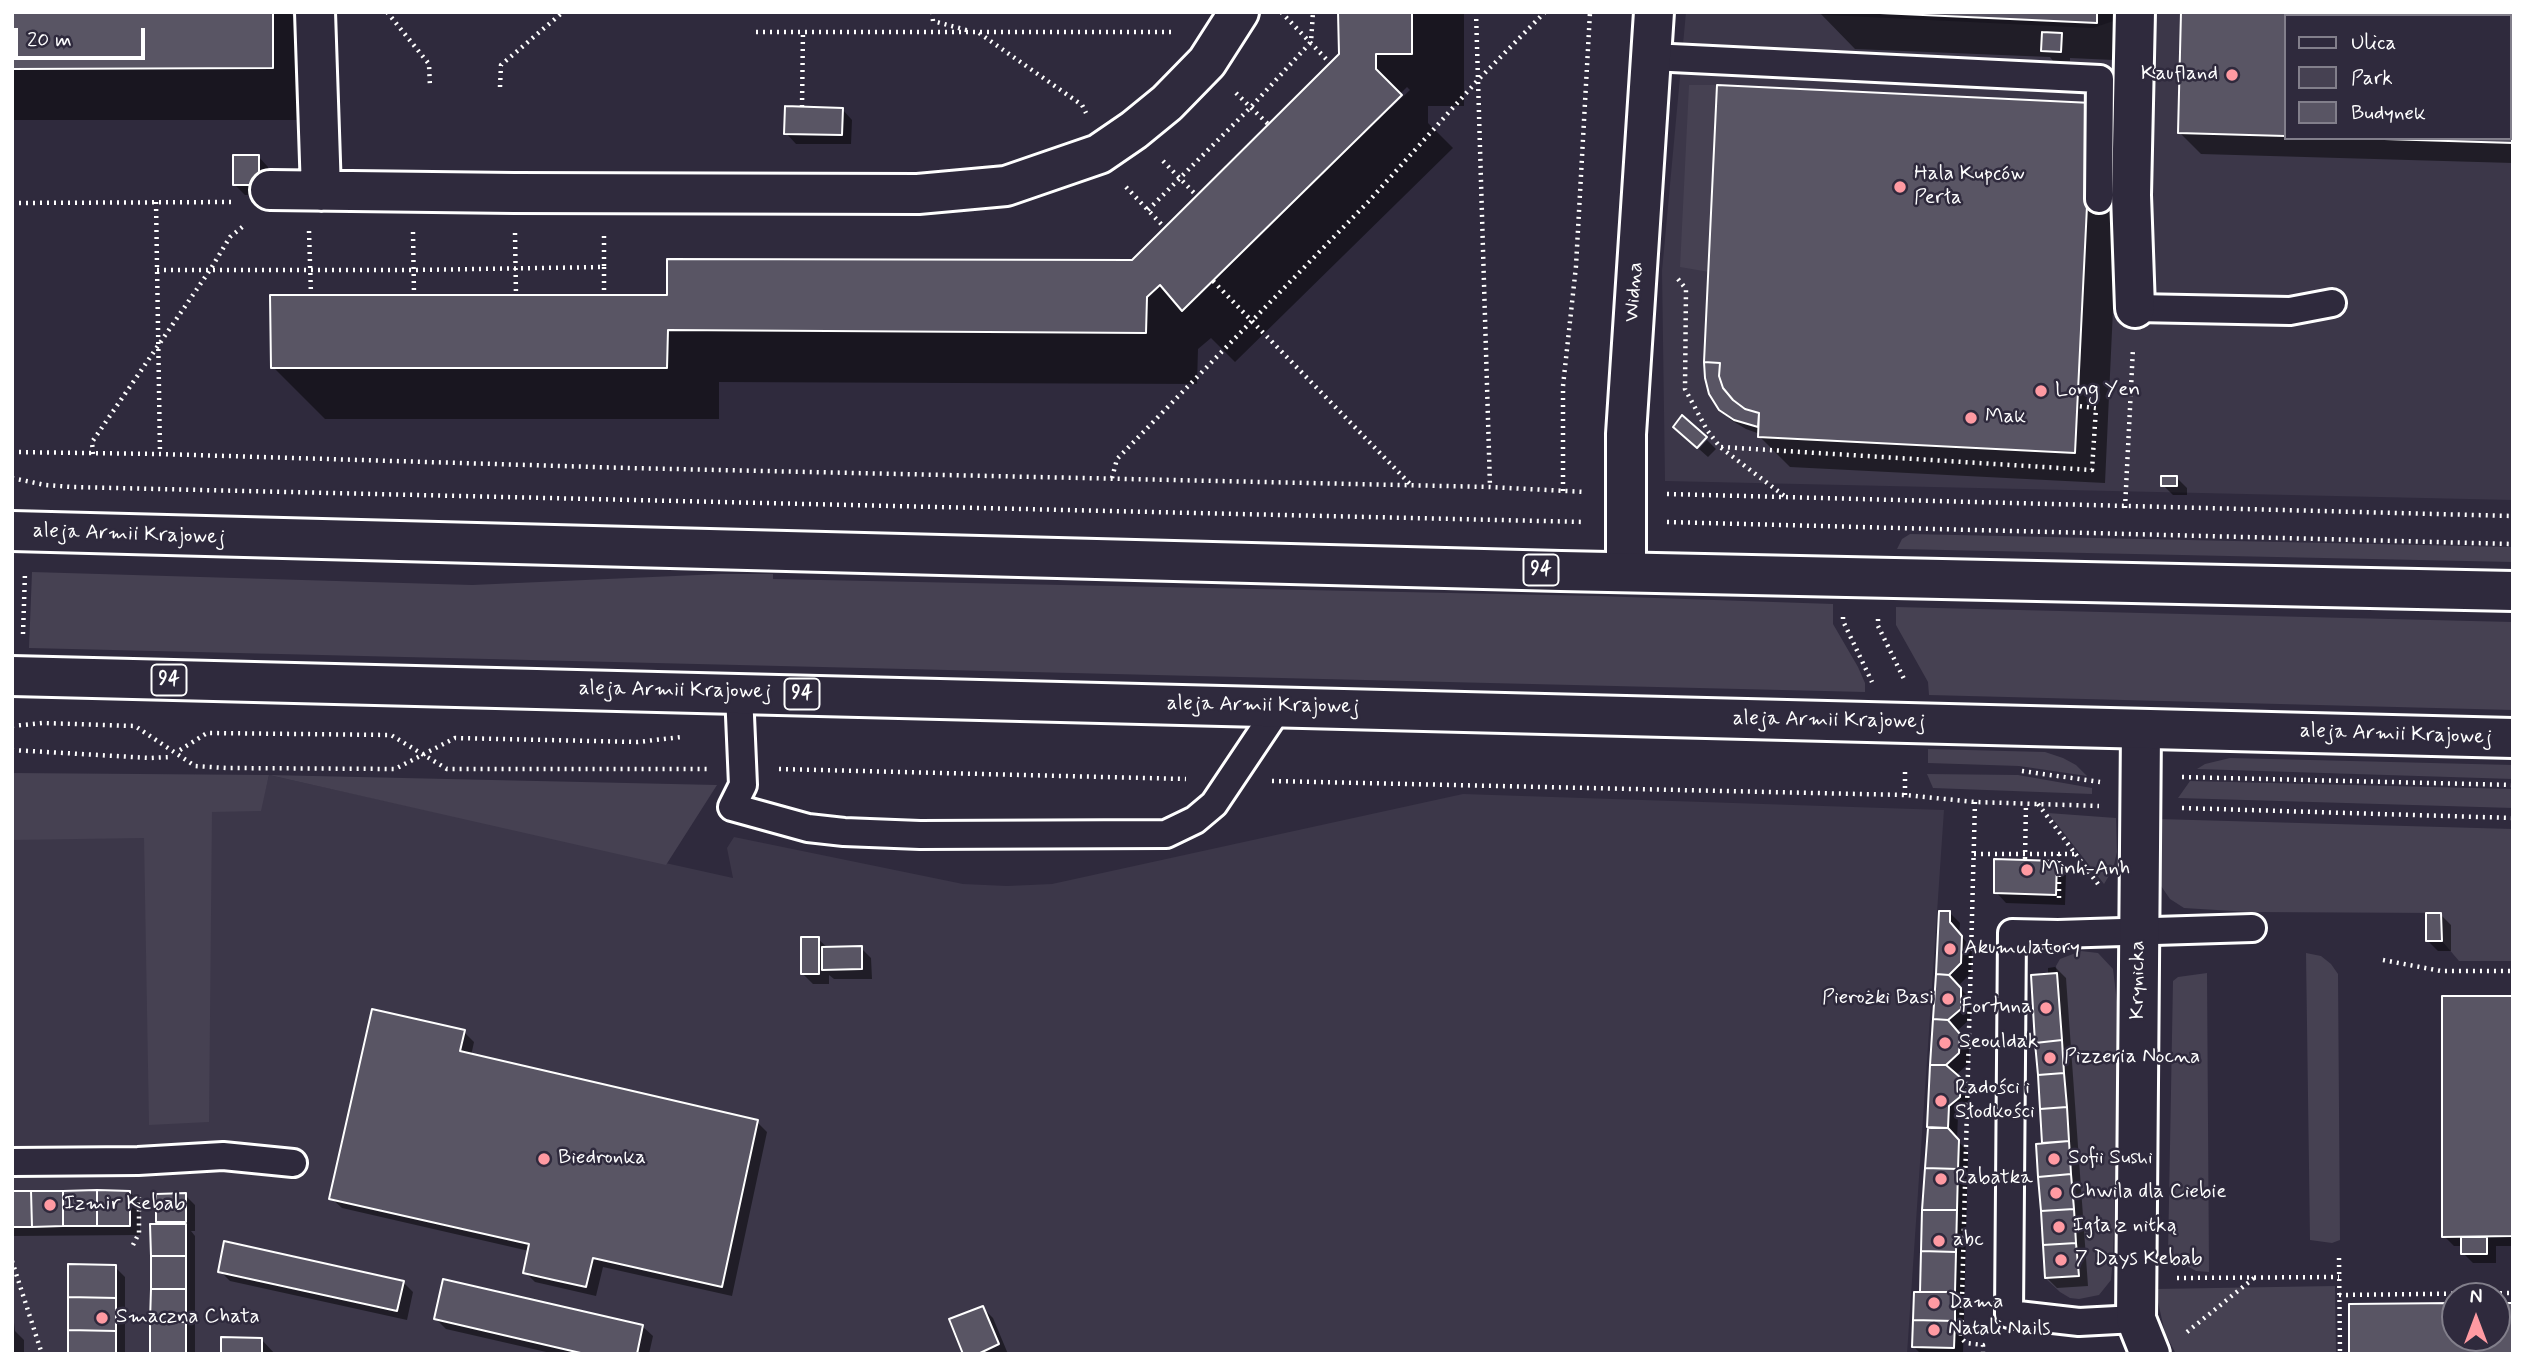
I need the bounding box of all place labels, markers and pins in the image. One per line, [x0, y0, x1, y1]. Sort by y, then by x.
place label: Kaufland [2141, 62, 2218, 88]
marker: Kaufland [2224, 67, 2240, 83]
place label: Hala Kupców Perła [1914, 162, 2025, 212]
marker: Hala Kupców Perła [1892, 179, 1908, 195]
place label: Long Yen [2055, 378, 2140, 404]
marker: Long Yen [2033, 383, 2049, 399]
place label: Mak [1985, 405, 2026, 431]
marker: Mak [1963, 410, 1979, 426]
place label: Minh-Anh [2041, 857, 2130, 883]
marker: Minh-Anh [2019, 862, 2035, 878]
place label: Akumulatory [1964, 936, 2080, 962]
marker: Akumulatory [1942, 941, 1958, 957]
place label: Pierożki Basi [1822, 986, 1934, 1012]
marker: Pierożki Basi [1940, 991, 1956, 1007]
place label: Fortuna [1961, 995, 2032, 1021]
marker: Fortuna [2038, 1000, 2054, 1016]
place label: Seouldak [1959, 1030, 2038, 1056]
marker: Seouldak [1937, 1035, 1953, 1051]
place label: Pizzeria Nocna [2064, 1045, 2200, 1071]
marker: Pizzeria Nocna [2042, 1050, 2058, 1066]
place label: Radości i Słodkości [1955, 1076, 2035, 1126]
marker: Radości i Słodkości [1933, 1093, 1949, 1109]
place label: Biedronka [558, 1146, 646, 1172]
place label: Sofii Sushi [2068, 1146, 2153, 1172]
marker: Biedronka [536, 1151, 552, 1167]
marker: Sofii Sushi [2046, 1151, 2062, 1167]
place label: Rabatka [1955, 1166, 2033, 1192]
marker: Rabatka [1933, 1171, 1949, 1187]
place label: Chwila dla Ciebie [2070, 1180, 2227, 1206]
marker: Chwila dla Ciebie [2048, 1185, 2064, 1201]
place label: Izmir Kebab [64, 1192, 185, 1218]
marker: Izmir Kebab [42, 1197, 58, 1213]
place label: Igła z nitką [2073, 1214, 2177, 1240]
marker: Igła z nitką [2051, 1219, 2067, 1235]
place label: abc [1953, 1228, 1984, 1254]
marker: abc [1931, 1233, 1947, 1249]
place label: 7 Days Kebab [2075, 1247, 2202, 1273]
marker: 7 Days Kebab [2053, 1252, 2069, 1268]
place label: Dama [1948, 1290, 2004, 1316]
marker: Dama [1926, 1295, 1942, 1311]
place label: Smaczna Chata [116, 1305, 260, 1331]
marker: Smaczna Chata [94, 1310, 110, 1326]
place label: Natali Nails [1948, 1317, 2051, 1343]
marker: Natali Nails [1926, 1322, 1942, 1338]

